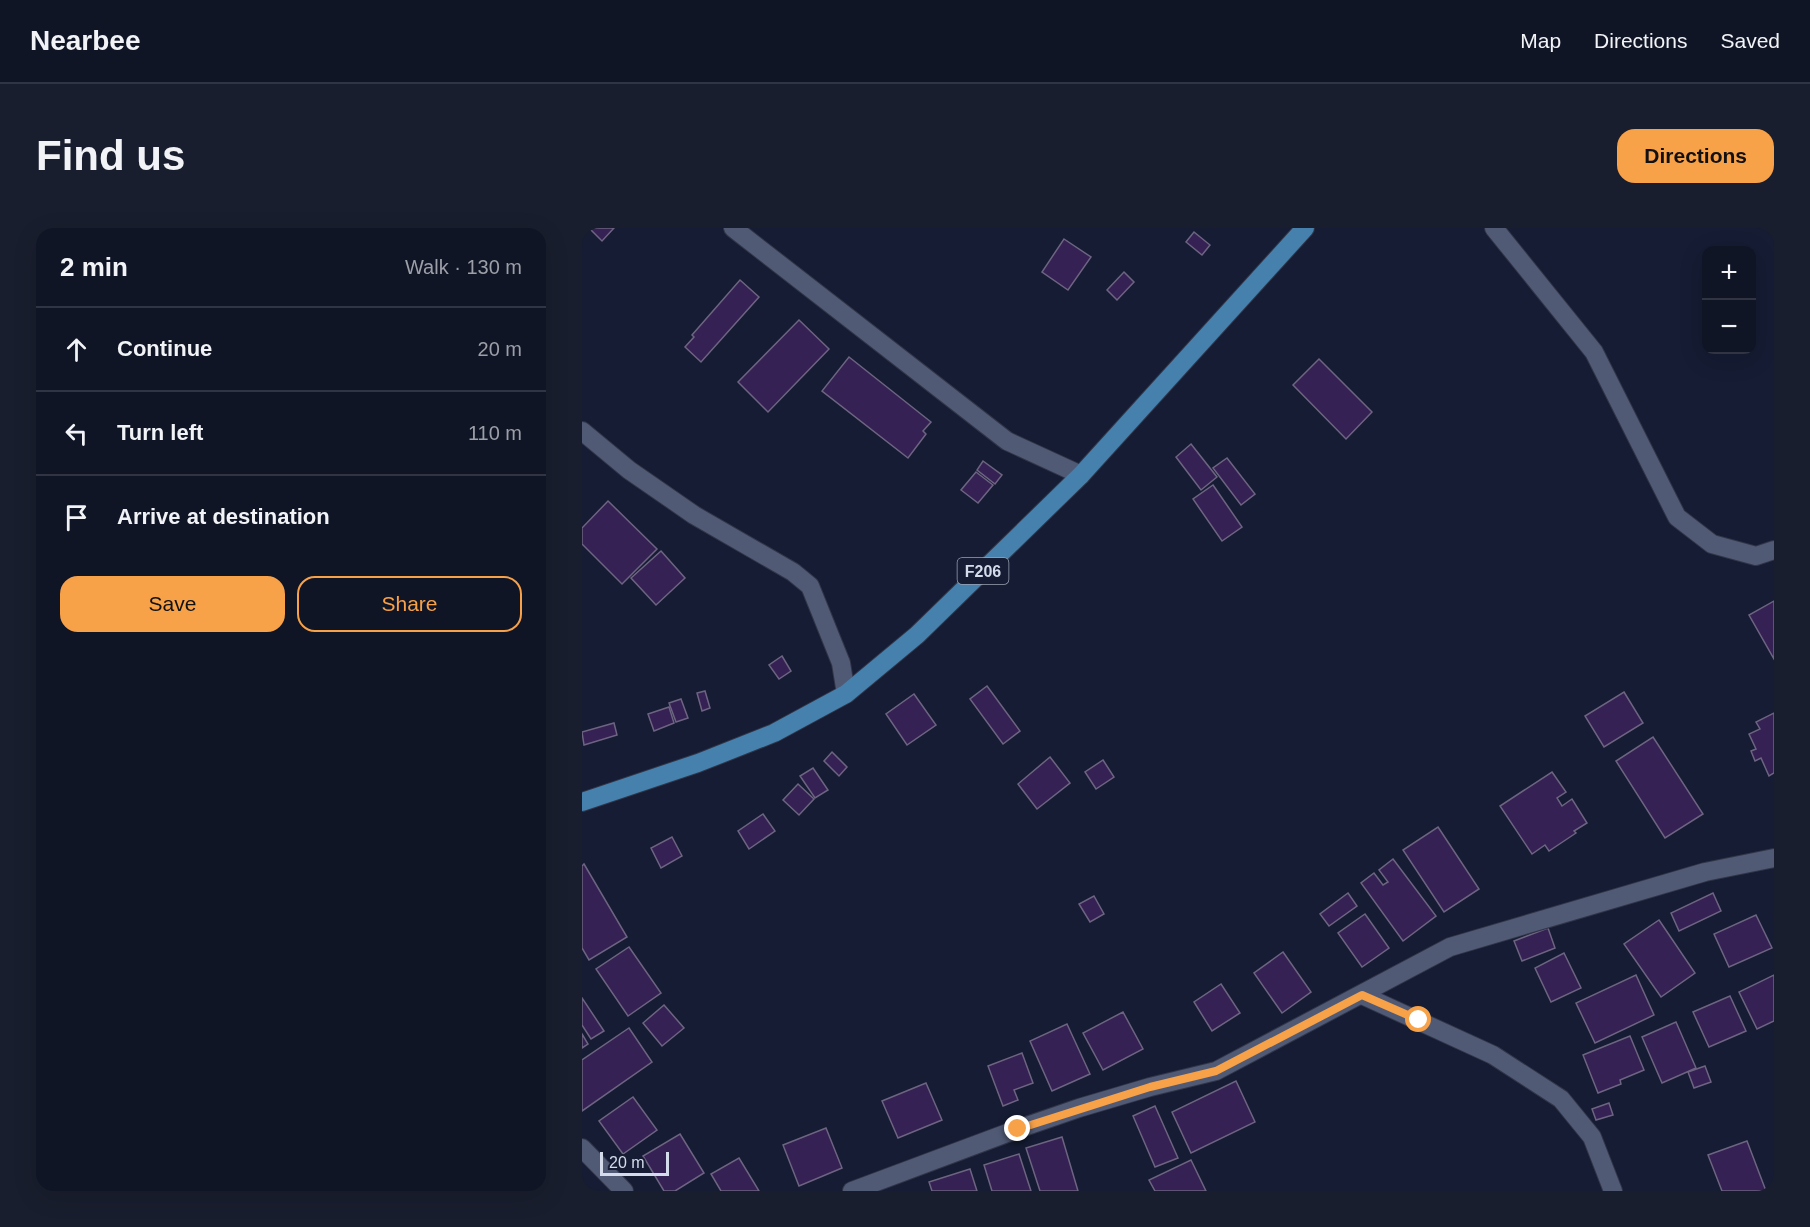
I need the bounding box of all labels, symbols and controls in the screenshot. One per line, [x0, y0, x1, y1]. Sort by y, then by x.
text: Nearbee [30, 25, 141, 56]
text: Map [1520, 29, 1561, 52]
text: Directions [1594, 29, 1687, 52]
text: Saved [1720, 29, 1780, 52]
button: Directions [1617, 129, 1774, 183]
text: Find us [36, 132, 185, 179]
map controls [1702, 246, 1756, 354]
button: + [1702, 246, 1756, 300]
text: 2 min [60, 252, 128, 282]
text: Walk · 130 m [405, 256, 522, 278]
button: − [1702, 300, 1756, 354]
icon: ahead [60, 333, 93, 366]
text: Continue [117, 336, 212, 361]
text: 20 m [478, 338, 522, 360]
icon: left [60, 417, 93, 450]
text: Turn left [117, 420, 203, 445]
text: 110 m [468, 422, 522, 444]
icon: arrive [60, 501, 93, 534]
text: Arrive at destination [117, 504, 330, 529]
road number: F206 [958, 558, 1008, 584]
button: Save [60, 576, 285, 632]
button: Share [297, 576, 522, 632]
route start [1405, 1006, 1431, 1032]
route end [1004, 1115, 1030, 1141]
scale bar [600, 1149, 669, 1176]
text: 20 m [609, 1154, 645, 1171]

